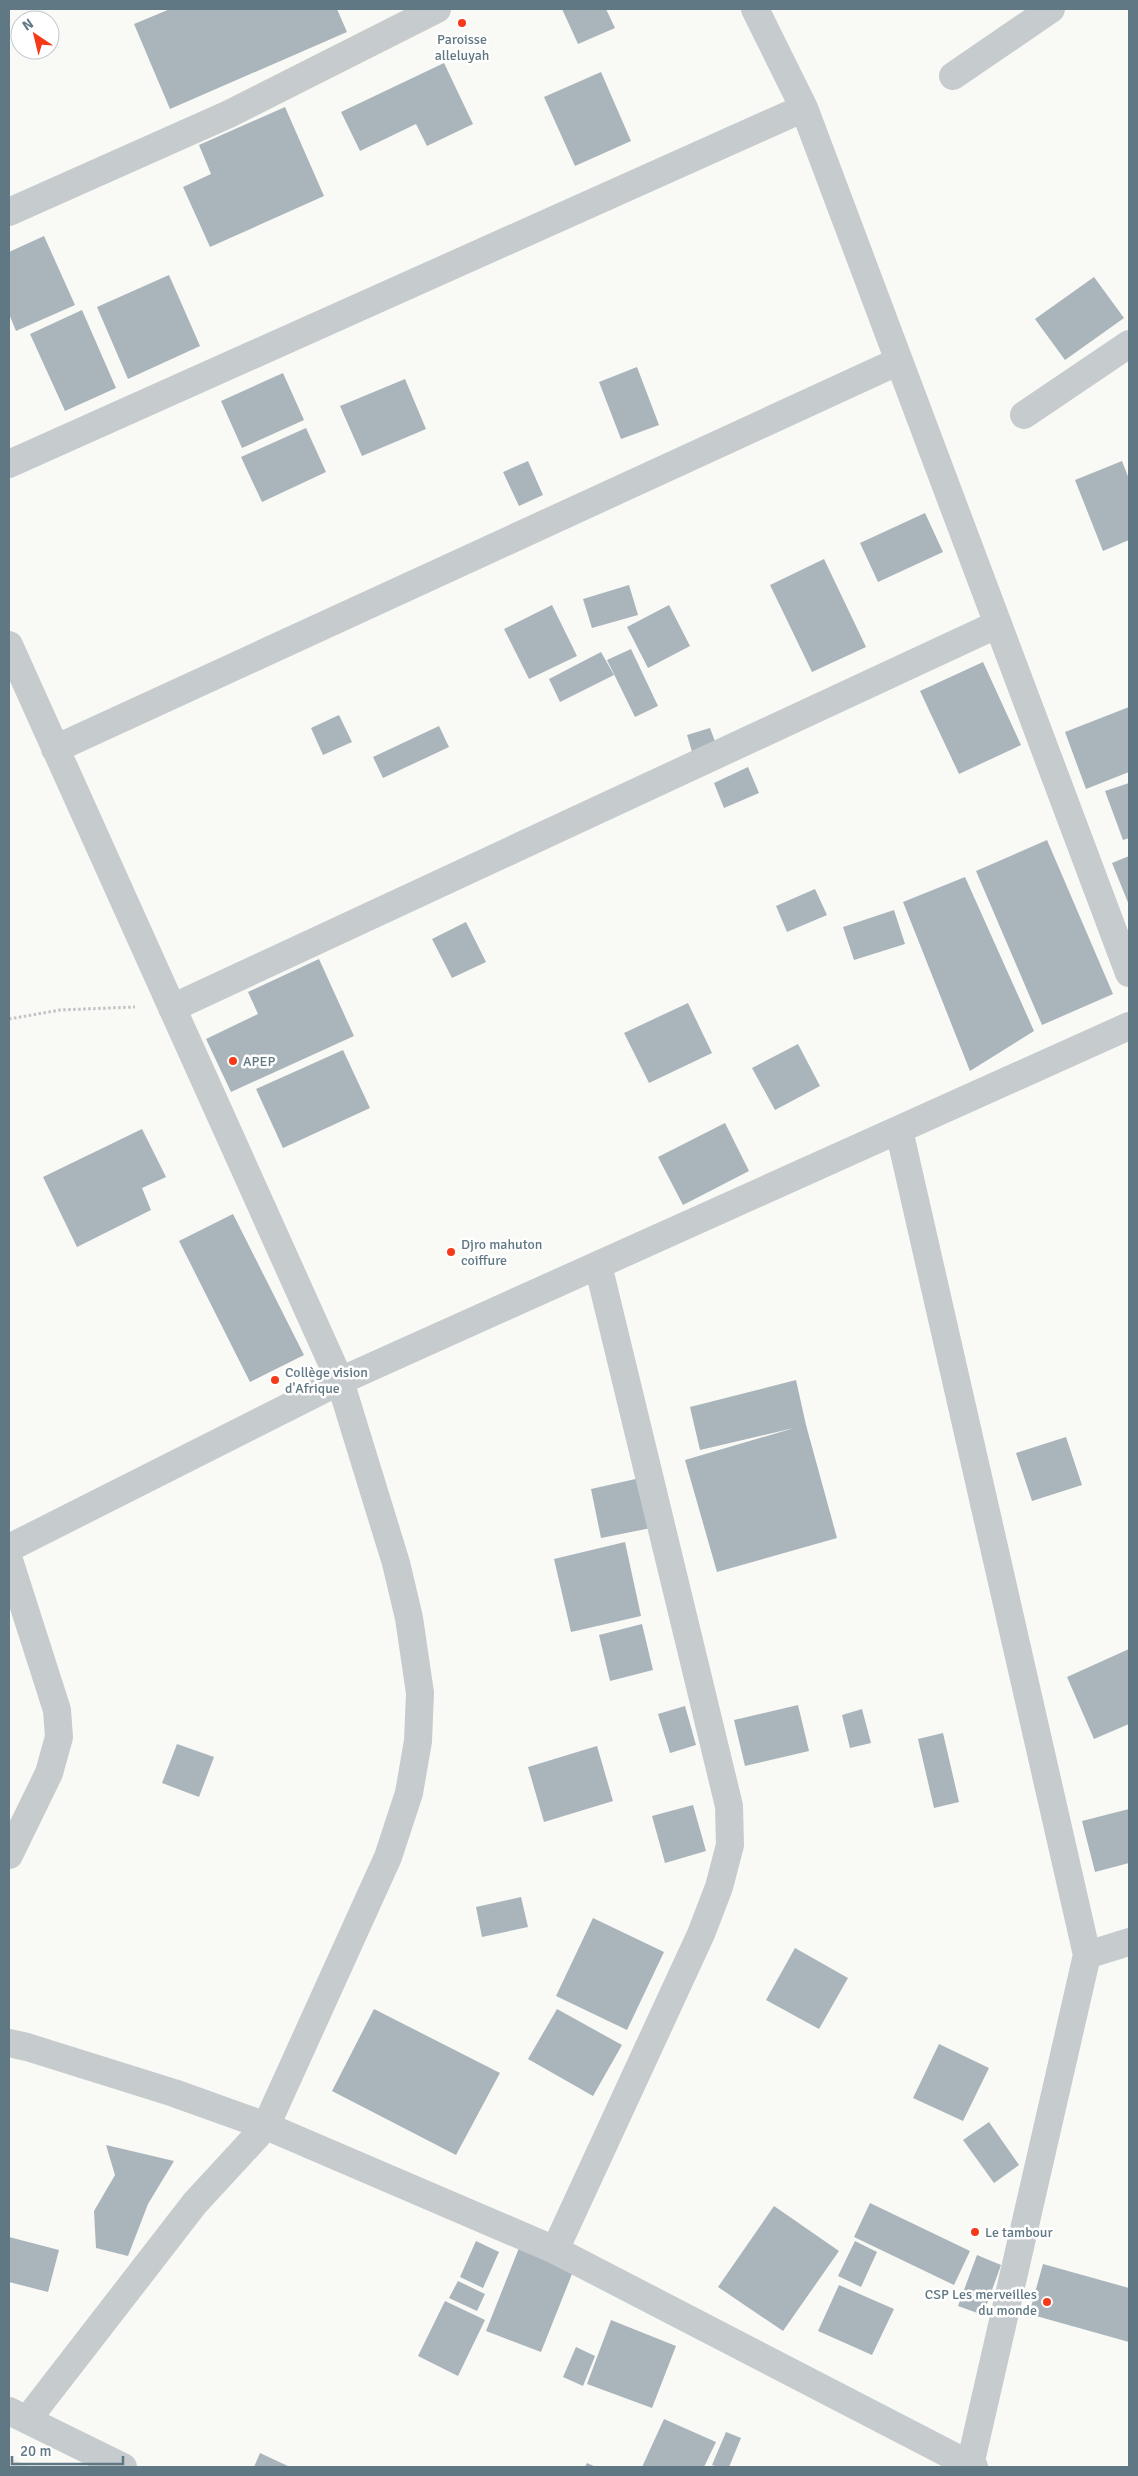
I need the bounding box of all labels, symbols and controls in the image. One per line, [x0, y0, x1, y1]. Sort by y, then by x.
north arrow [10, 10, 60, 60]
text: N [19, 15, 37, 35]
marker: Paroisse alleluyah [456, 17, 468, 29]
place label: Paroisse alleluyah [435, 31, 489, 64]
place label: APEP [243, 1053, 275, 1070]
marker: APEP [227, 1055, 239, 1067]
place label: Djro mahuton coiffure [461, 1236, 542, 1269]
marker: Djro mahuton coiffure [445, 1246, 457, 1258]
place label: Collège vision d'Afrique [285, 1364, 368, 1397]
marker: Collège vision d'Afrique [269, 1374, 281, 1386]
place label: Le tambour [985, 2224, 1054, 2241]
marker: Le tambour [969, 2226, 981, 2238]
place label: CSP Les merveilles du monde [925, 2286, 1037, 2319]
marker: CSP Les merveilles du monde [1041, 2296, 1053, 2308]
scale bar [12, 2434, 124, 2466]
text: 20 m [20, 2442, 51, 2460]

